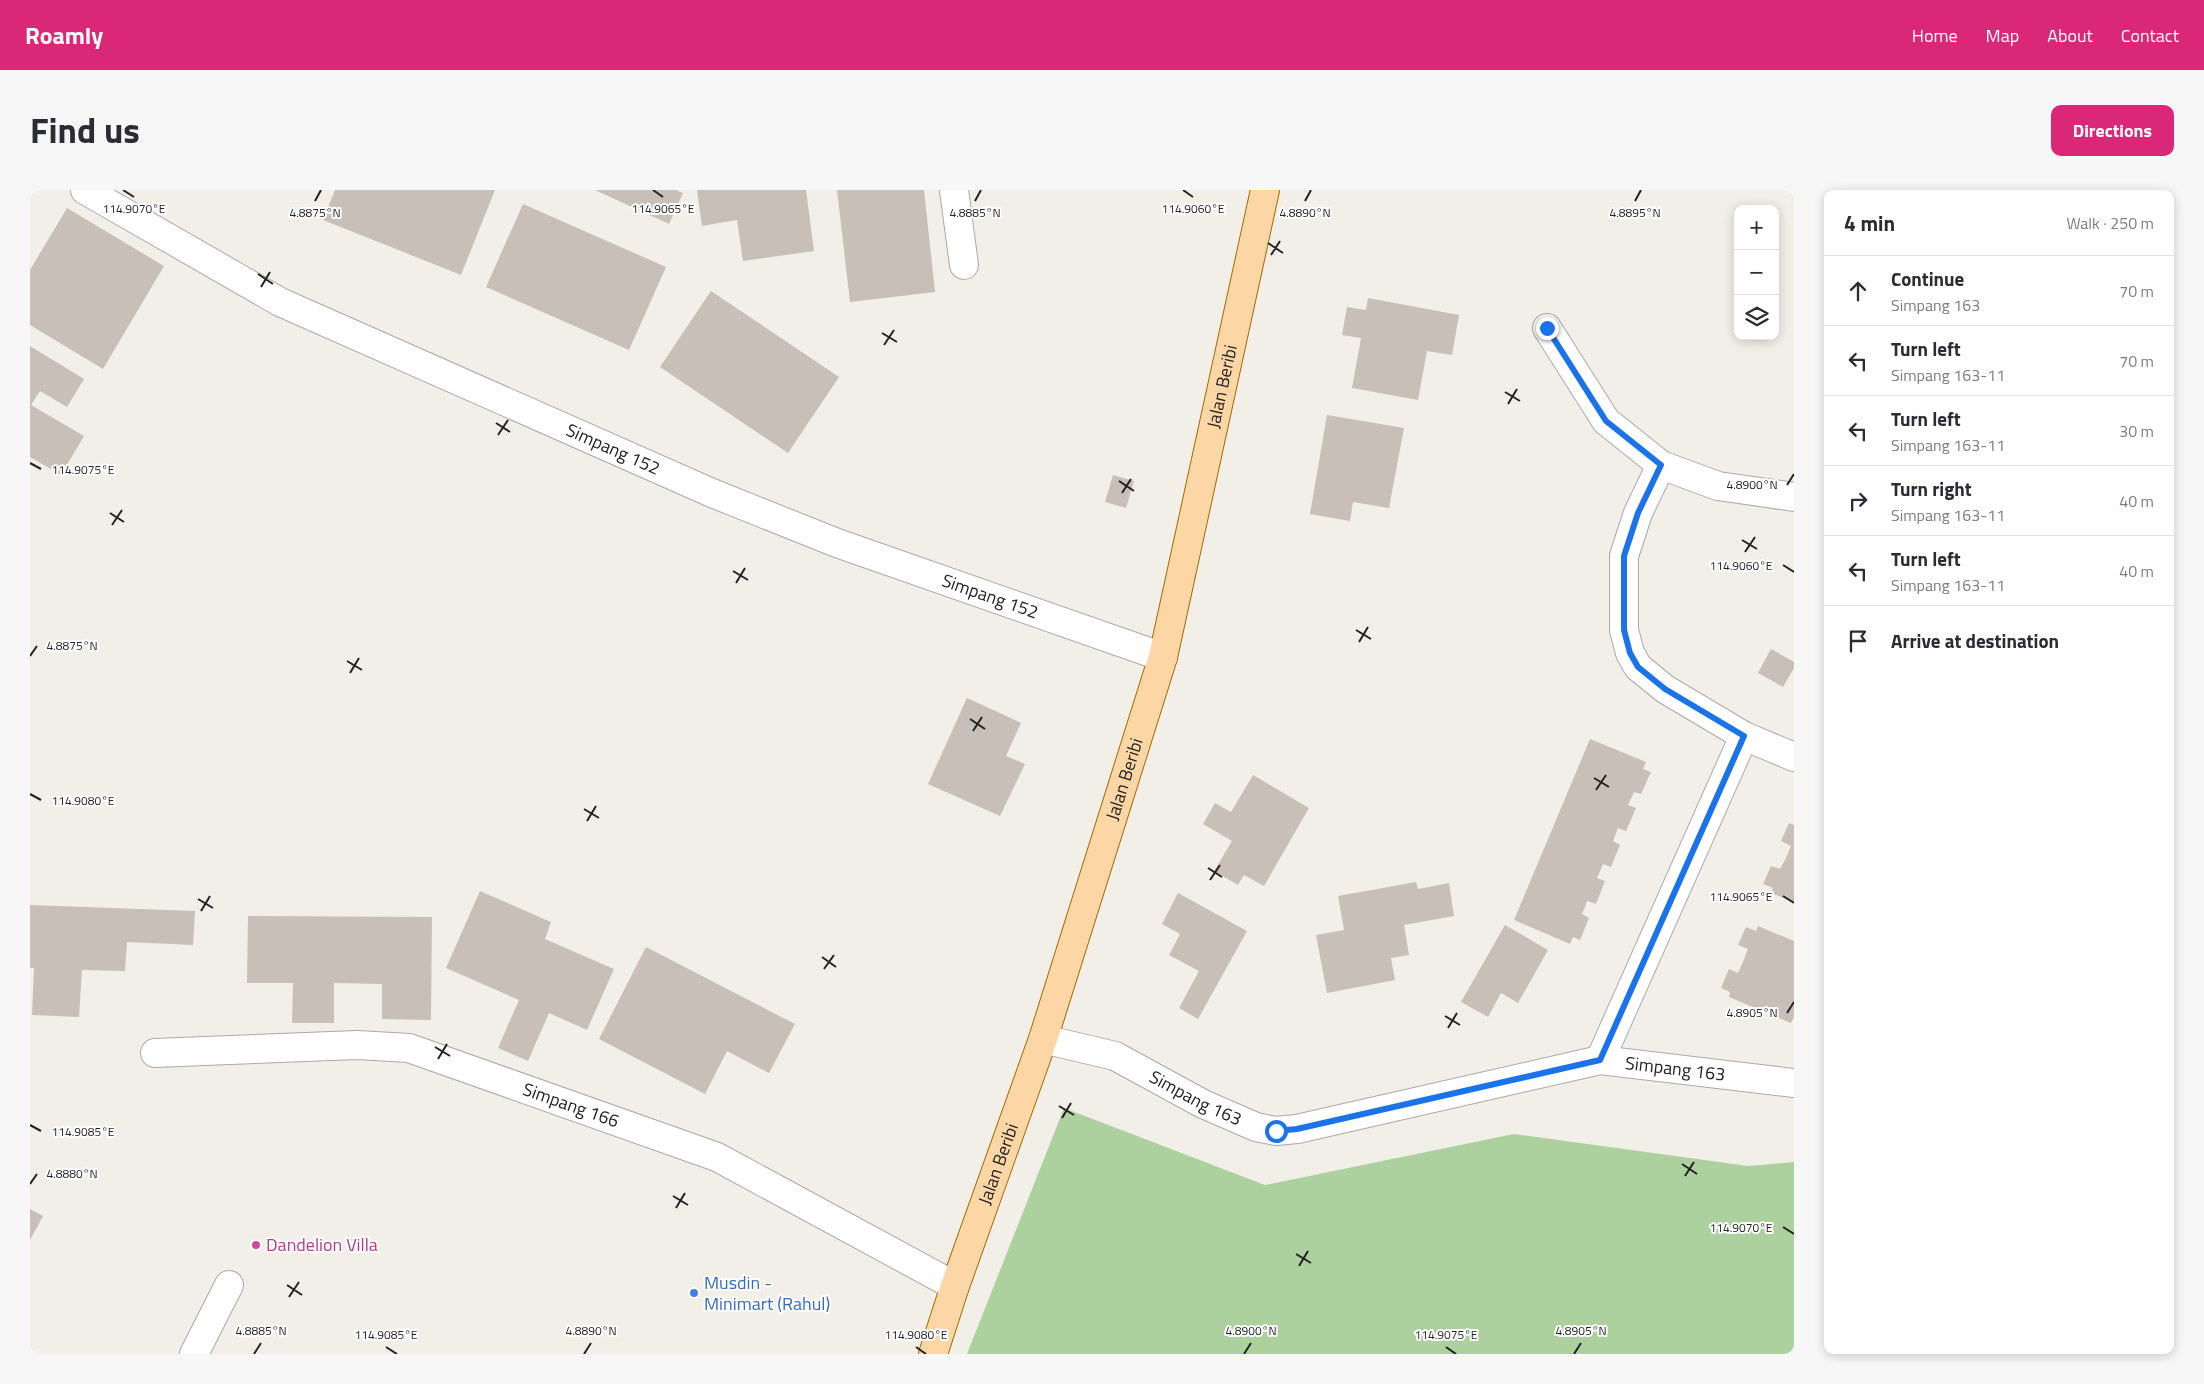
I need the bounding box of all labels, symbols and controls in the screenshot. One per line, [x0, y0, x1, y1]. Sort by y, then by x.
text: Roamly [25, 17, 103, 53]
text: Home [1912, 22, 1958, 49]
text: Map [1986, 22, 2019, 49]
text: About [2047, 22, 2093, 49]
text: Contact [2121, 22, 2179, 49]
text: Find us [30, 103, 140, 157]
button: Directions [2051, 105, 2174, 156]
text: 114.9070°E [103, 199, 166, 218]
text: 114.9065°E [632, 199, 695, 218]
text: 114.9060°E [1162, 199, 1225, 218]
text: 4.8875°N [289, 203, 341, 222]
text: 4.8885°N [949, 203, 1001, 222]
text: 4.8890°N [1279, 203, 1331, 222]
text: 4.8895°N [1609, 203, 1661, 222]
map controls [1734, 205, 1779, 340]
button: + [1734, 205, 1779, 250]
text: 4 min [1844, 207, 1895, 239]
text: Walk · 250 m [2066, 211, 2154, 235]
button: − [1734, 250, 1779, 295]
text: Continue [1891, 264, 1964, 293]
icon: ahead [1844, 277, 1872, 305]
text: 70 m [2119, 279, 2154, 303]
text: Simpang 163 [1891, 293, 1980, 317]
button: layers [1734, 295, 1779, 340]
route end [1536, 317, 1559, 340]
text: Turn left [1891, 334, 1961, 363]
street label: Jalan Beribi [1199, 342, 1244, 431]
icon: left [1844, 347, 1872, 375]
text: 70 m [2119, 349, 2154, 373]
text: Simpang 163-11 [1891, 363, 2005, 387]
text: Turn left [1891, 404, 1961, 433]
street label: Simpang 152 [562, 416, 665, 481]
icon: left [1844, 417, 1872, 445]
text: 30 m [2119, 419, 2154, 443]
text: Simpang 163-11 [1891, 433, 2005, 457]
text: 114.9075°E [52, 460, 115, 479]
text: Turn right [1891, 474, 1972, 503]
text: 4.8900°N [1726, 475, 1778, 494]
icon: right [1844, 487, 1872, 515]
text: 40 m [2119, 489, 2154, 513]
text: Simpang 163-11 [1891, 503, 2005, 527]
text: Turn left [1891, 544, 1961, 573]
text: 114.9060°E [1710, 556, 1773, 575]
icon: left [1844, 557, 1872, 585]
text: 40 m [2119, 559, 2154, 583]
street label: Simpang 152 [938, 567, 1042, 625]
text: Simpang 163-11 [1891, 573, 2005, 597]
text: Arrive at destination [1891, 626, 2059, 655]
icon: arrive [1844, 627, 1872, 655]
text: 4.8875°N [46, 636, 98, 655]
street label: Jalan Beribi [1099, 735, 1150, 824]
text: 114.9080°E [52, 791, 115, 810]
text: 114.9065°E [1710, 887, 1773, 906]
text: 4.8905°N [1726, 1003, 1778, 1022]
street label: Simpang 163 [1624, 1049, 1727, 1088]
street label: Simpang 163 [1145, 1063, 1246, 1132]
street label: Simpang 166 [519, 1075, 623, 1134]
street label: Jalan Beribi [971, 1119, 1025, 1208]
route start [1265, 1120, 1288, 1143]
text: 114.9085°E [52, 1122, 115, 1141]
text: 4.8880°N [46, 1164, 98, 1183]
text: 114.9070°E [1710, 1218, 1773, 1237]
place label: Dandelion Villa [266, 1231, 378, 1258]
marker: Dandelion Villa [250, 1239, 262, 1251]
place label: Musdin - Minimart (Rahul) [704, 1269, 830, 1317]
marker: Musdin - Minimart (Rahul) [688, 1287, 700, 1299]
text: 4.8885°N [235, 1321, 287, 1340]
text: 4.8890°N [565, 1321, 617, 1340]
text: 4.8900°N [1225, 1321, 1277, 1340]
text: 4.8905°N [1555, 1321, 1607, 1340]
text: 114.9085°E [355, 1325, 418, 1344]
text: 114.9080°E [885, 1325, 948, 1344]
text: 114.9075°E [1415, 1325, 1478, 1344]

